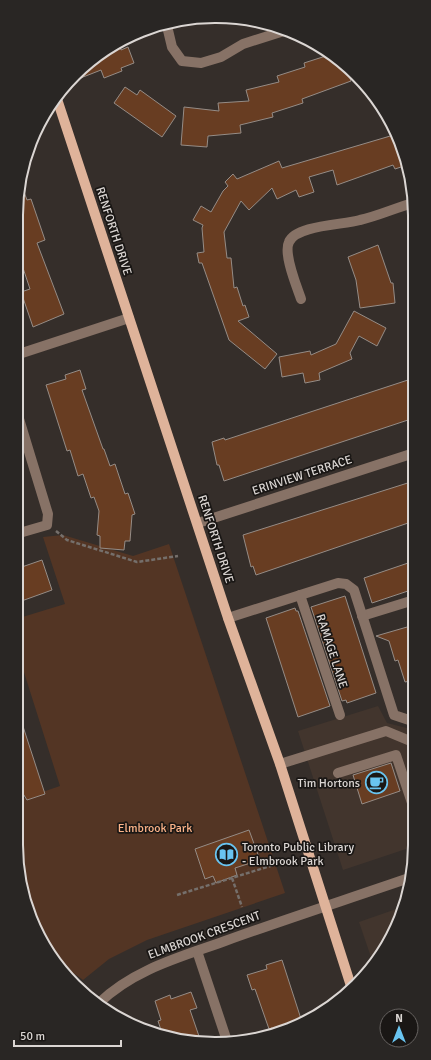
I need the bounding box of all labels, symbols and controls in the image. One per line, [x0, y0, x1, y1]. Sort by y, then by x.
street label: RENFORTH DRIVE [92, 185, 135, 277]
street label: ERINVIEW TERRACE [250, 452, 354, 499]
street label: RENFORTH DRIVE [194, 493, 237, 585]
street label: RAMAGE LANE [312, 612, 351, 690]
cafe icon: Tim Hortons [363, 770, 389, 796]
place label: Tim Hortons [298, 776, 360, 791]
park label: Elmbrook Park [118, 821, 192, 836]
place label: Toronto Public Library - Elmbrook Park [242, 840, 354, 869]
library icon: Toronto Public Library - Elmbrook Park [214, 841, 240, 867]
street label: ELMBROOK CRESCENT [146, 908, 262, 963]
north arrow [379, 1008, 419, 1048]
text: N [395, 1012, 403, 1025]
scale bar [14, 1022, 121, 1048]
text: 50 m [20, 1029, 45, 1044]

